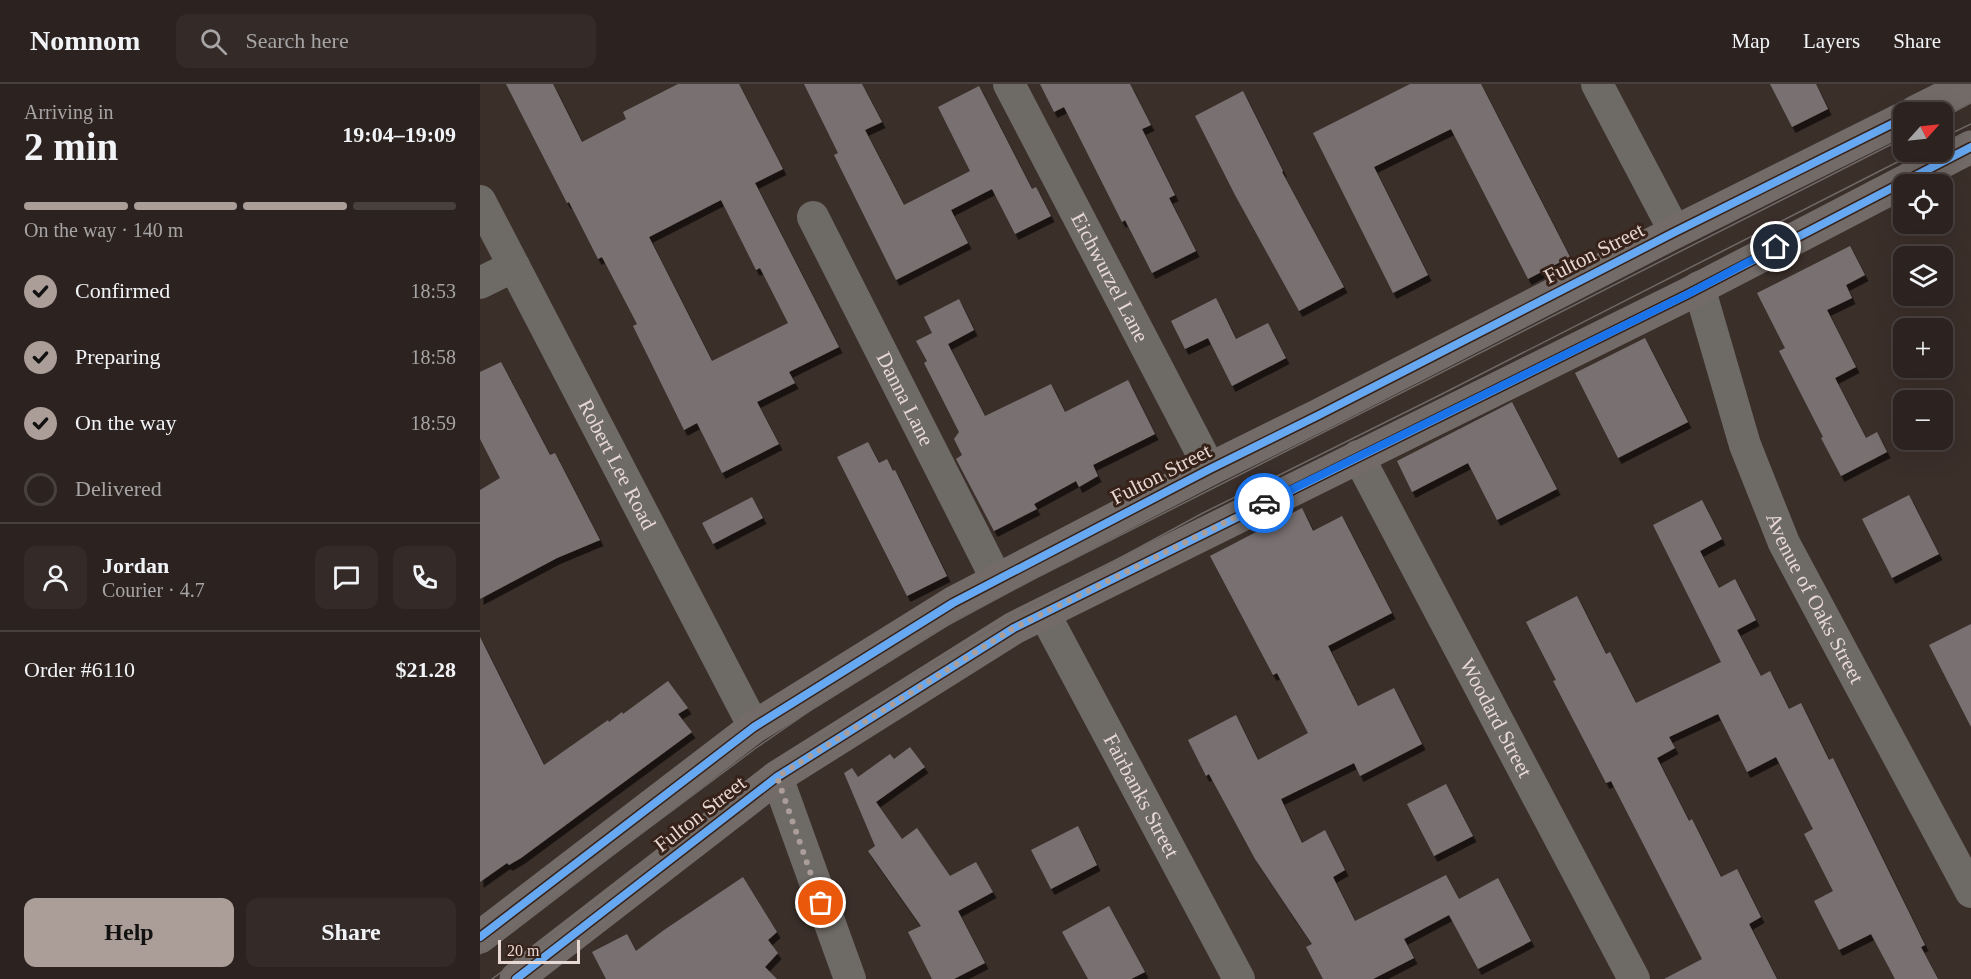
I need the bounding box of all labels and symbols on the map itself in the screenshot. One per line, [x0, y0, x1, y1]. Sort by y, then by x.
north arrow [1893, 102, 1953, 162]
street label: Eichwurzel Lane [1066, 208, 1154, 346]
street label: Fulton Street [1540, 217, 1648, 288]
pin [1750, 221, 1801, 272]
street label: Danna Lane [871, 348, 939, 450]
street label: Robert Lee Road [573, 395, 661, 534]
street label: Fulton Street [1107, 438, 1215, 509]
courier [1234, 473, 1294, 533]
street label: Avenue of Oaks Street [1761, 509, 1869, 688]
street label: Woodard Street [1455, 654, 1537, 781]
street label: Fairbanks Street [1098, 730, 1184, 862]
street label: Fulton Street [650, 771, 750, 857]
pin [795, 877, 846, 928]
scale bar [498, 937, 580, 964]

